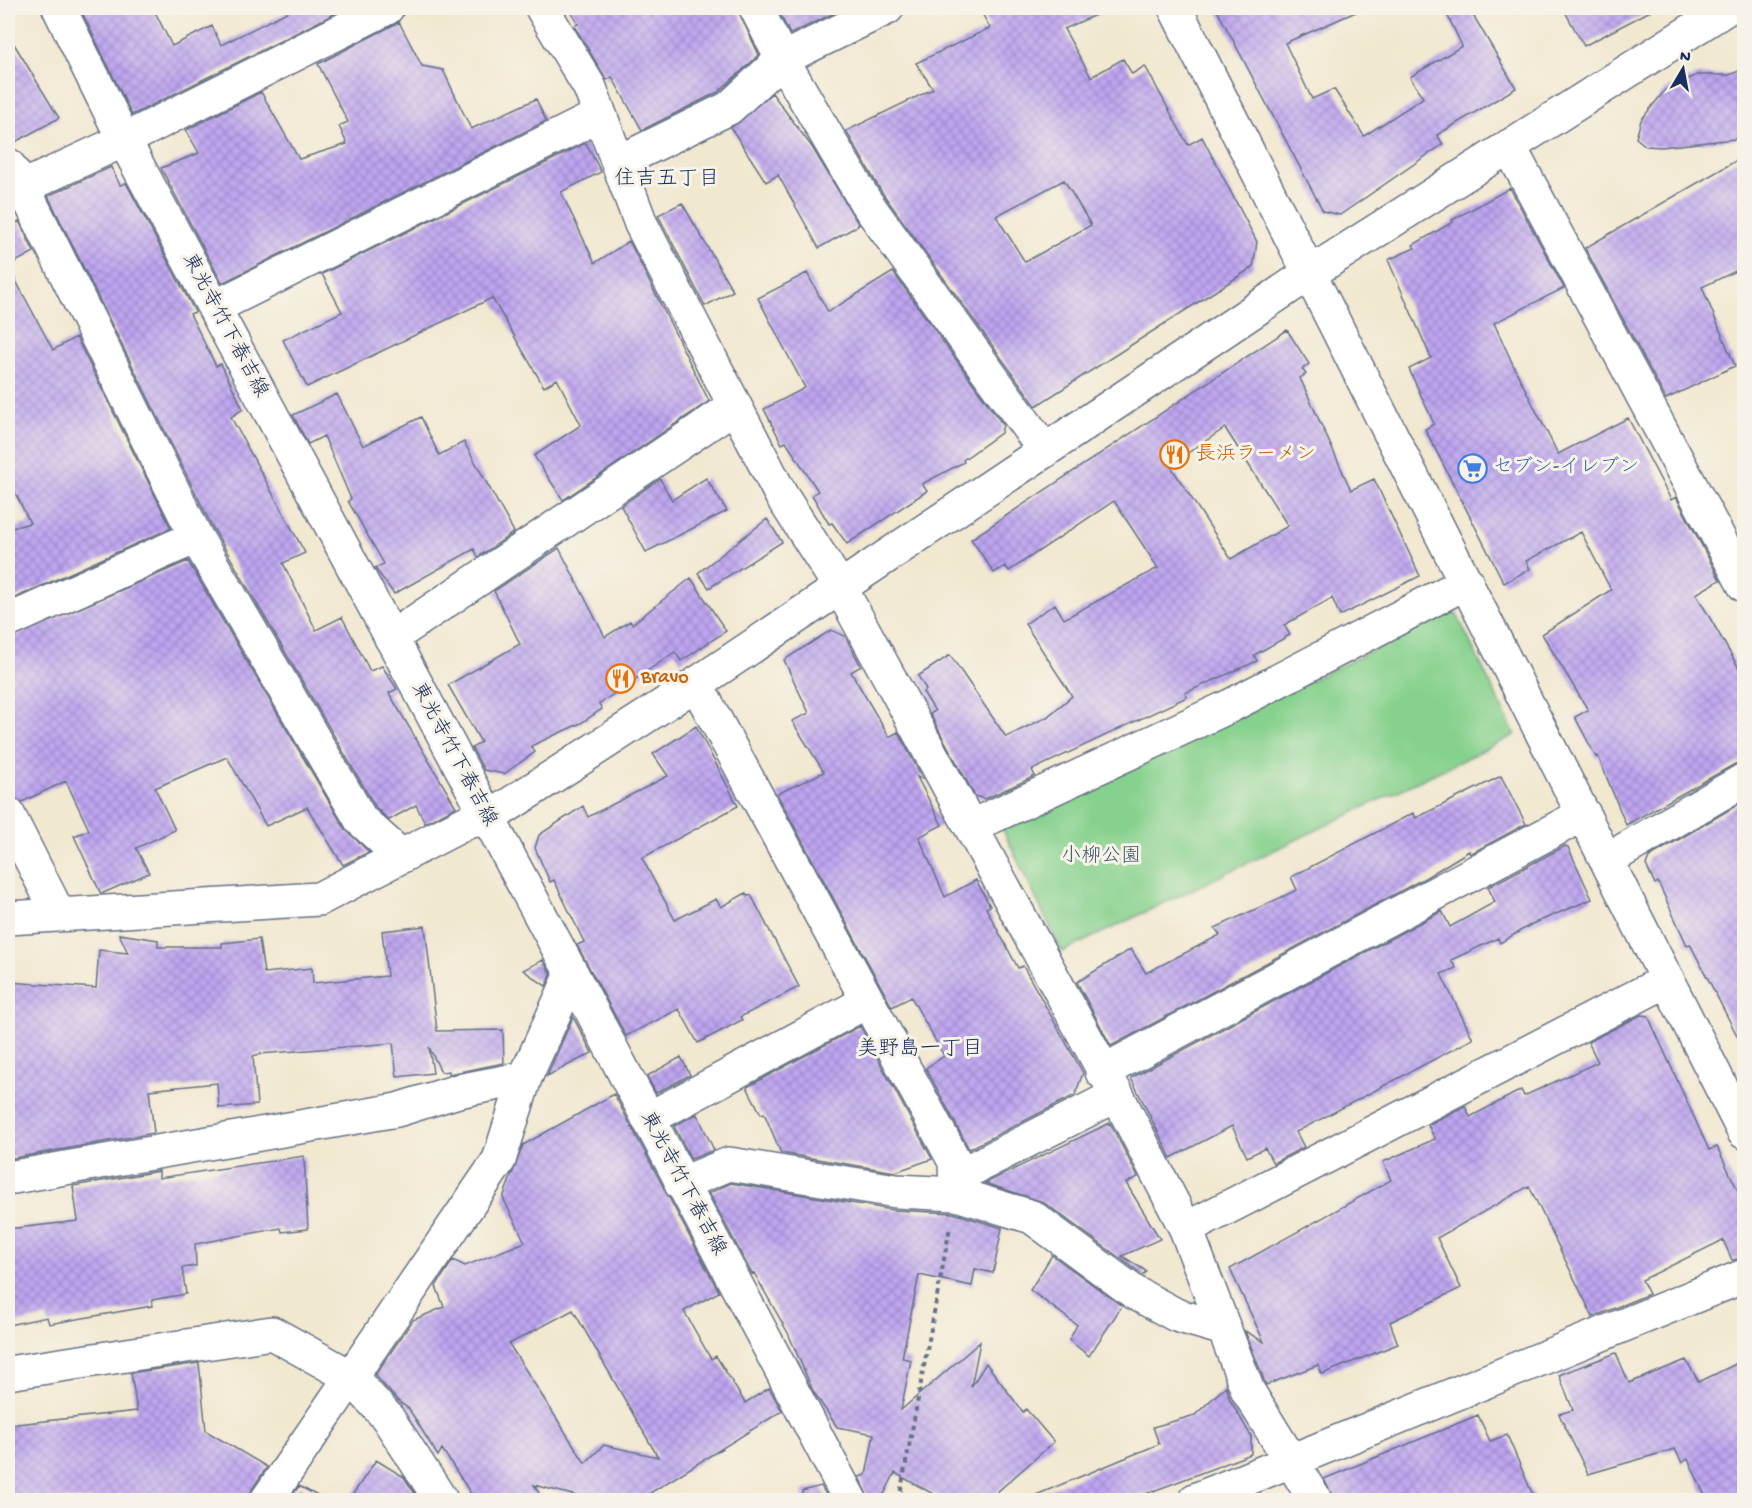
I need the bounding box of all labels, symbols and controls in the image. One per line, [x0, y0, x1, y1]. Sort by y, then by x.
north arrow [1653, 39, 1713, 99]
text: N [1678, 47, 1692, 68]
district label: 住吉五丁目 [615, 166, 720, 193]
street label: 東光寺竹下春吉線 [176, 249, 273, 402]
restaurant icon: 長浜ラーメン [1159, 439, 1191, 471]
place label: 長浜ラーメン [1196, 443, 1316, 467]
supermarket icon: セブン-イレブン [1456, 452, 1488, 484]
place label: セブン-イレブン [1493, 456, 1639, 480]
restaurant icon: Bravo [604, 662, 636, 694]
place label: Bravo [640, 667, 689, 690]
street label: 東光寺竹下春吉線 [405, 678, 502, 831]
park label: 小柳公園 [1061, 845, 1141, 869]
district label: 美野島一丁目 [857, 1037, 983, 1063]
street label: 東光寺竹下春吉線 [634, 1107, 731, 1260]

